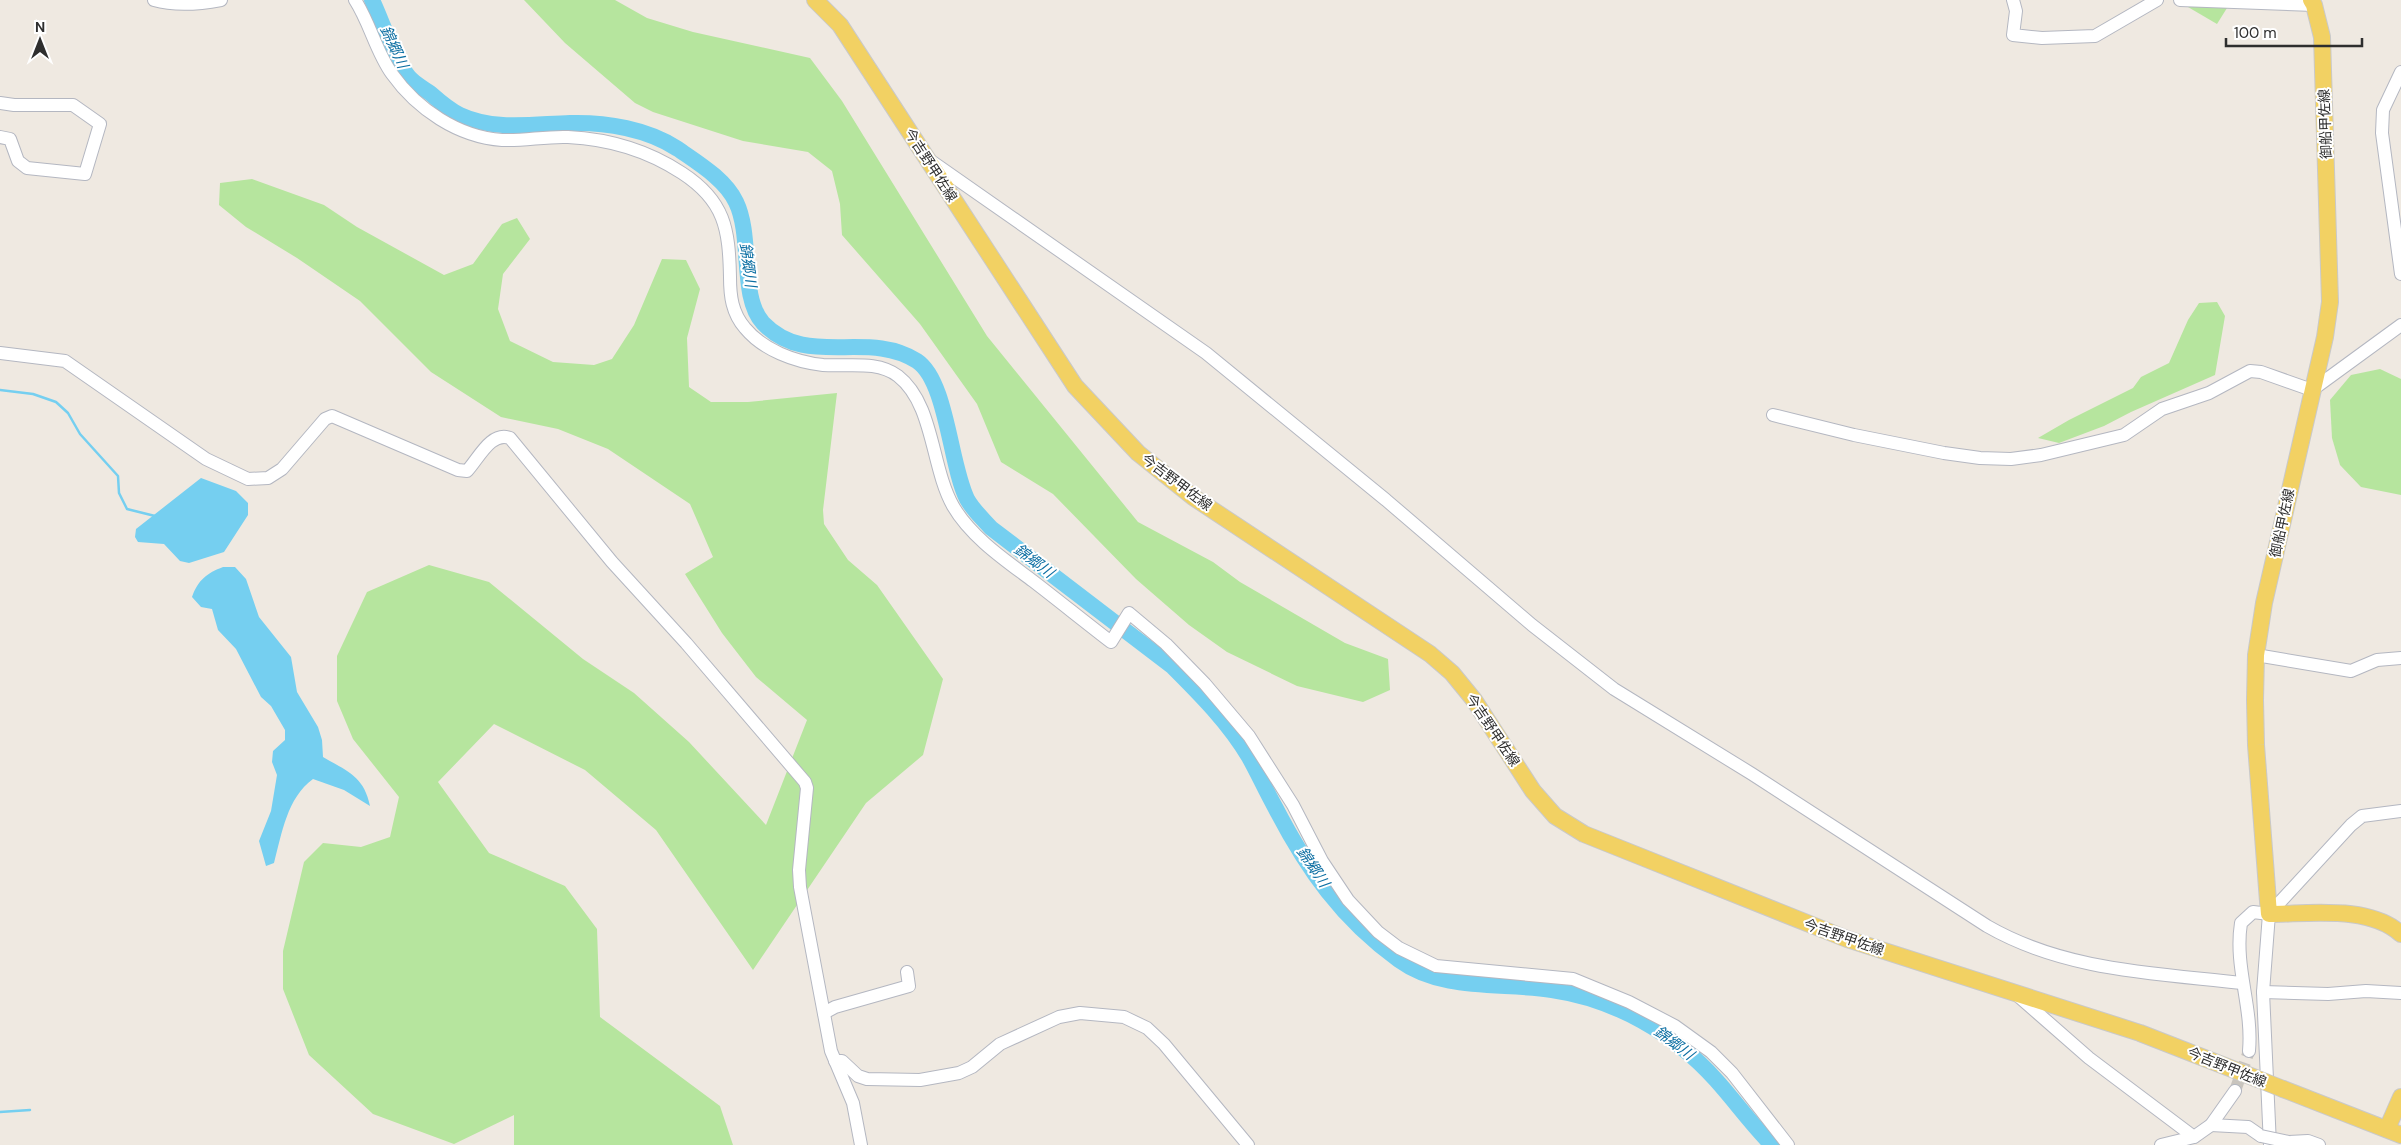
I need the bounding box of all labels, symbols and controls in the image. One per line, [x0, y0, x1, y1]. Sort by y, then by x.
north arrow [15, 15, 65, 65]
scale bar [2226, 15, 2362, 47]
text: N [35, 18, 45, 36]
water label: 錦郷川 [375, 22, 413, 73]
text: 100 m [2234, 23, 2277, 43]
street label: 御船甲佐線 [2315, 89, 2335, 159]
street label: 今吉野甲佐線 [901, 125, 961, 205]
water label: 錦郷川 [735, 241, 761, 291]
street label: 今吉野甲佐線 [1138, 450, 1216, 514]
street label: 御船甲佐線 [2266, 487, 2298, 559]
water label: 錦郷川 [1010, 539, 1060, 584]
street label: 今吉野甲佐線 [1462, 690, 1524, 770]
water label: 錦郷川 [1292, 843, 1335, 893]
street label: 今吉野甲佐線 [1801, 915, 1887, 959]
water label: 錦郷川 [1650, 1021, 1700, 1066]
street label: 今吉野甲佐線 [2185, 1043, 2269, 1091]

